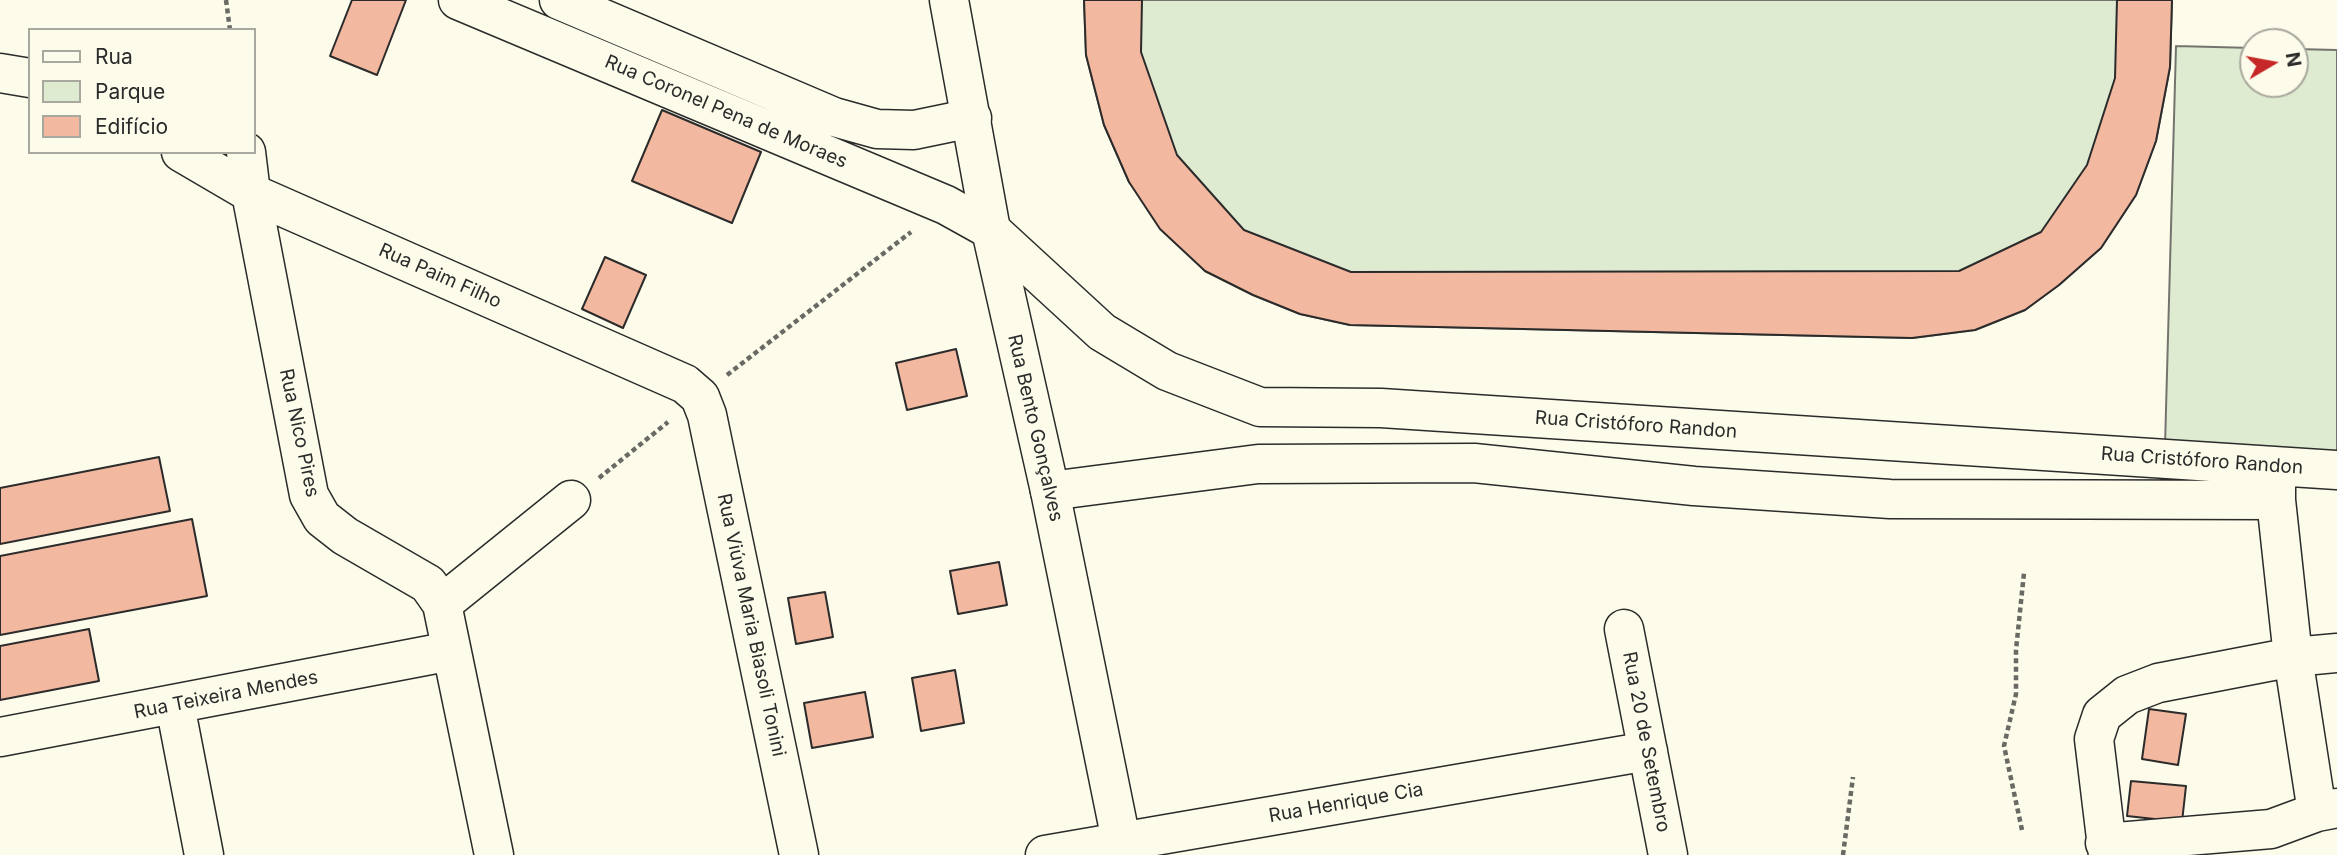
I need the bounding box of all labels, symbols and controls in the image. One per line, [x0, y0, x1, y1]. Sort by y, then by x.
legend [28, 28, 256, 154]
north arrow [2239, 28, 2309, 98]
text: Rua [95, 44, 133, 69]
street label: Rua Coronel Pena de Moraes [601, 50, 851, 174]
text: N [2281, 50, 2306, 69]
text: Parque [95, 79, 165, 104]
text: Edifício [95, 114, 168, 139]
street label: Rua Paim Filho [375, 239, 505, 313]
street label: Rua Bento Gonçalves [1002, 332, 1068, 524]
street label: Rua Nico Pires [274, 367, 324, 499]
street label: Rua Cristóforo Randon [1534, 407, 1738, 443]
street label: Rua Cristóforo Randon [2100, 443, 2304, 479]
street label: Rua Viúva Maria Biasoli Tonini [712, 491, 790, 759]
street label: Rua 20 de Setembro [1617, 650, 1675, 834]
street label: Rua Teixeira Mendes [132, 666, 320, 724]
street label: Rua Henrique Cia [1267, 778, 1425, 828]

